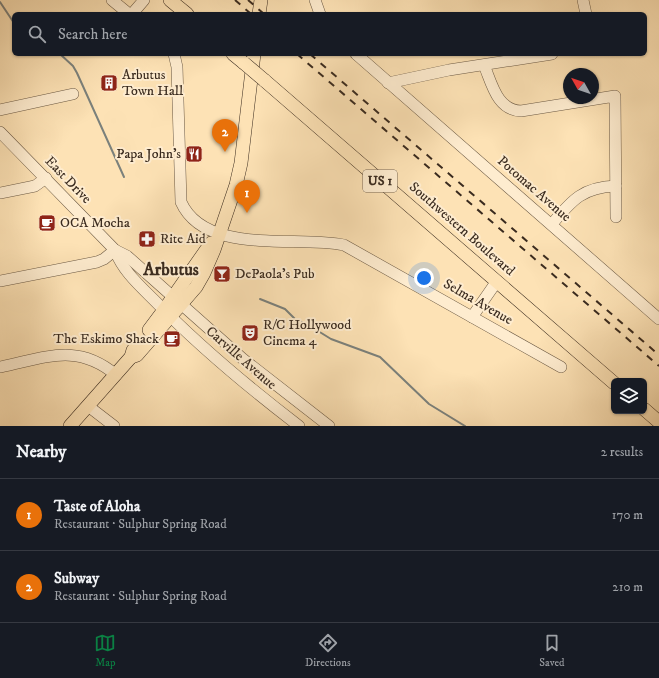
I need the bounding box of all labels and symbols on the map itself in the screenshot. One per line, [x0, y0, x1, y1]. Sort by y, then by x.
place label: Arbutus Town Hall [122, 66, 184, 100]
north arrow [563, 68, 599, 104]
building icon: Arbutus Town Hall [99, 73, 119, 93]
pin: 2 [212, 119, 238, 152]
restaurant icon: Papa John's [184, 144, 204, 164]
place label: Papa John's [116, 145, 181, 163]
street label: East Drive [41, 152, 95, 208]
street label: Potomac Avenue [493, 152, 575, 226]
road number: US 1 [363, 170, 397, 192]
street label: Southwestern Boulevard [405, 178, 519, 280]
pin: 1 [234, 180, 260, 213]
cafe icon: OCA Mocha [37, 213, 57, 233]
place label: OCA Mocha [60, 214, 130, 232]
pharmacy icon: Rite Aid [137, 229, 157, 249]
place label: Rite Aid [160, 230, 206, 248]
district label: Arbutus [142, 259, 199, 281]
bar icon: DePaola's Pub [212, 264, 232, 284]
place label: DePaola's Pub [235, 265, 315, 283]
your location [414, 268, 434, 288]
street label: Selma Avenue [440, 275, 516, 329]
place label: R/C Hollywood Cinema 4 [263, 316, 351, 350]
street label: Carville Avenue [202, 322, 280, 394]
theatre icon: R/C Hollywood Cinema 4 [240, 323, 260, 343]
cafe icon: The Eskimo Shack [162, 329, 182, 349]
place label: The Eskimo Shack [53, 330, 159, 348]

